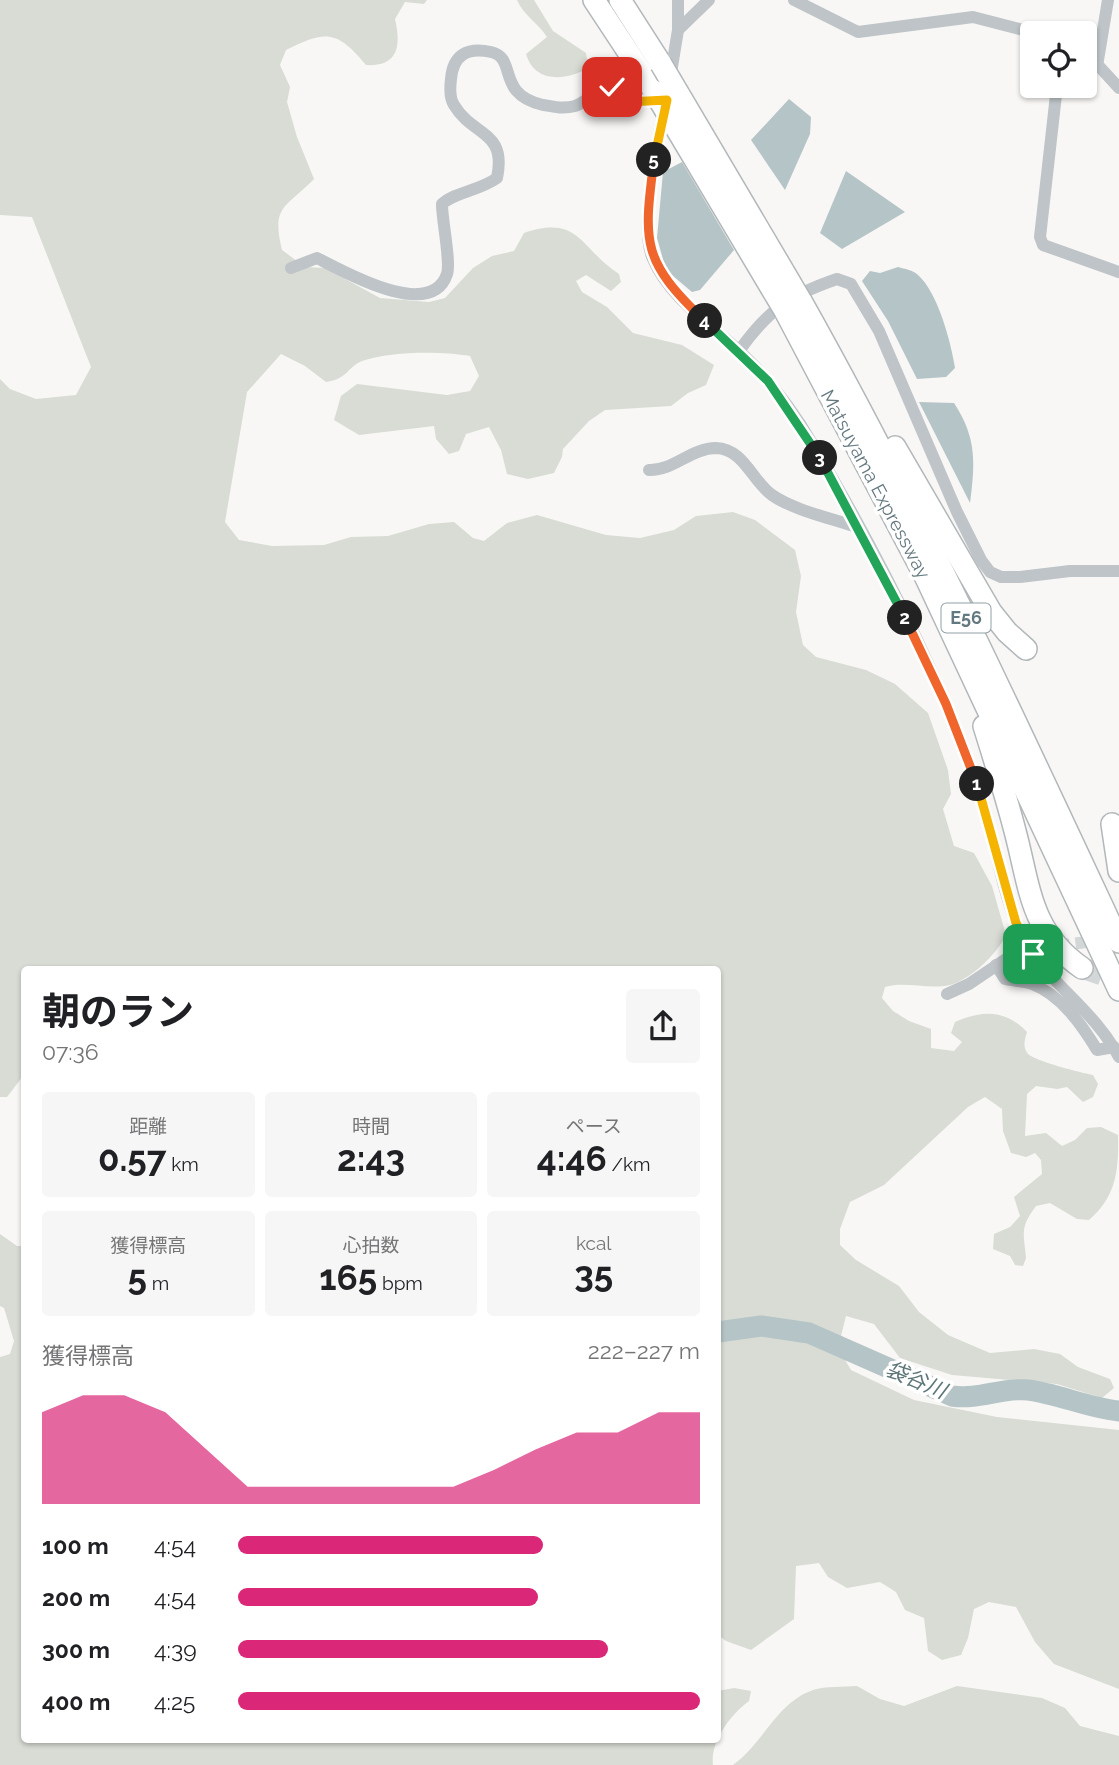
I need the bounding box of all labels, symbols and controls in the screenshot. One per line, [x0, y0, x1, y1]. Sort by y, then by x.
map controls [1020, 21, 1097, 98]
button: locate [1020, 21, 1097, 98]
pin [582, 57, 642, 117]
icon: check [593, 68, 631, 106]
pin: 5 [636, 142, 672, 178]
text: 5 [648, 148, 659, 170]
pin: 4 [688, 304, 722, 338]
text: 4 [699, 309, 710, 331]
street label: Matsuyama Expressway [817, 386, 935, 582]
pin: 3 [802, 440, 838, 476]
text: 3 [814, 446, 825, 468]
pin: 2 [888, 600, 922, 636]
road number: E56 [942, 604, 990, 632]
text: 2 [899, 606, 910, 628]
pin: 1 [960, 766, 995, 802]
text: 1 [972, 772, 981, 794]
pin [1003, 924, 1063, 984]
icon: arrive [1014, 935, 1052, 973]
text: 朝のラン [42, 989, 194, 1034]
button: share [626, 989, 700, 1063]
text: 07:36 [42, 1038, 99, 1065]
text: 距離 [129, 1115, 167, 1137]
text: 時間 [352, 1115, 390, 1137]
text: ペース [566, 1115, 622, 1137]
text: 0.57 [98, 1138, 166, 1179]
text: 2:43 [337, 1138, 405, 1179]
text: 4:46 [537, 1138, 607, 1179]
text: km [166, 1153, 199, 1175]
text: /km [607, 1153, 651, 1175]
text: kcal [576, 1232, 611, 1254]
text: 獲得標高 [110, 1234, 186, 1256]
text: 心拍数 [342, 1234, 400, 1256]
text: 35 [574, 1254, 613, 1295]
text: 5 [127, 1257, 147, 1298]
text: 165 [319, 1257, 377, 1298]
text: m [147, 1272, 169, 1294]
text: bpm [377, 1272, 423, 1294]
text: 222–227 m [588, 1337, 700, 1364]
text: 獲得標高 [42, 1342, 134, 1369]
water label: 袋谷川 [882, 1356, 952, 1404]
text: 100 m [42, 1532, 109, 1559]
text: 4:54 [154, 1532, 196, 1559]
text: 200 m [42, 1584, 110, 1611]
text: 4:54 [154, 1584, 196, 1611]
text: 300 m [42, 1636, 110, 1663]
text: 4:39 [154, 1636, 197, 1663]
text: 400 m [42, 1688, 110, 1715]
text: 4:25 [154, 1688, 195, 1715]

